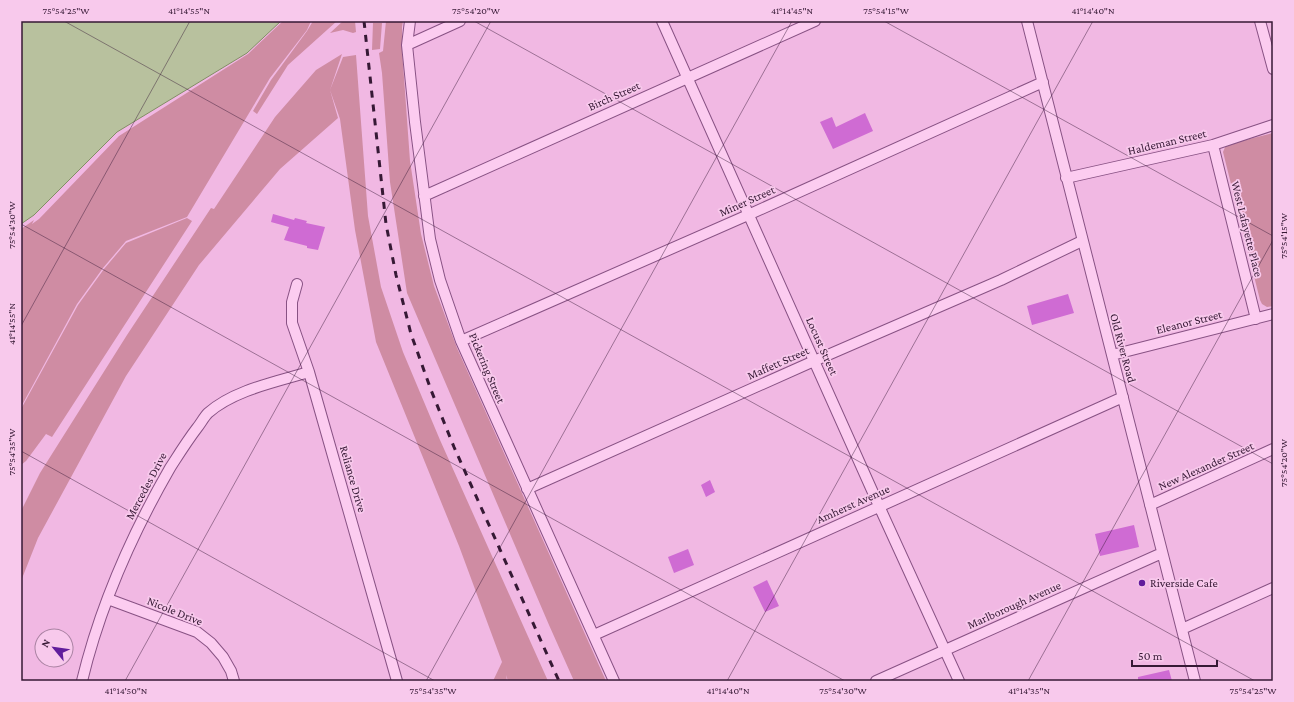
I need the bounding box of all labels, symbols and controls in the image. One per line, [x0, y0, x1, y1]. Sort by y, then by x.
text: 75°54'25"W [43, 5, 90, 16]
text: 41°14'55"N [168, 5, 210, 16]
text: 75°54'20"W [452, 5, 501, 16]
text: 41°14'45"N [771, 5, 814, 16]
text: 75°54'15"W [863, 5, 910, 16]
text: 41°14'40"N [1071, 5, 1115, 16]
street label: Birch Street [586, 78, 643, 114]
street label: Haldeman Street [1126, 126, 1209, 158]
street label: West Lafayette Place [1228, 180, 1266, 278]
street label: Miner Street [717, 182, 778, 219]
text: 75°54'30"W [6, 200, 17, 249]
text: 75°54'15"W [1278, 212, 1289, 259]
text: 41°14'55"N [6, 303, 17, 345]
street label: Eleanor Street [1155, 307, 1224, 337]
street label: Old River Road [1107, 312, 1139, 385]
street label: Locust Street [803, 315, 841, 378]
street label: Pickering Street [466, 331, 509, 406]
street label: Maffett Street [745, 343, 812, 383]
text: 75°54'35"W [6, 428, 17, 475]
street label: New Alexander Street [1156, 438, 1257, 493]
text: 75°54'20"W [1278, 438, 1289, 487]
street label: Reliance Drive [337, 444, 369, 514]
street label: Mercedes Drive [122, 450, 170, 522]
street label: Amherst Avenue [814, 482, 892, 526]
place label: Riverside Cafe [1150, 576, 1218, 590]
street label: Marlborough Avenue [965, 578, 1063, 632]
marker: Riverside Cafe [1137, 578, 1147, 588]
street label: Nicole Drive [145, 594, 205, 628]
north arrow [34, 628, 74, 668]
text: N [38, 637, 53, 649]
scale bar [1132, 642, 1217, 668]
text: 50 m [1138, 649, 1163, 663]
text: 41°14'50"N [105, 685, 148, 696]
text: 75°54'35"W [410, 685, 457, 696]
text: 41°14'40"N [706, 685, 750, 696]
text: 75°54'30"W [819, 685, 868, 696]
text: 41°14'35"N [1008, 685, 1051, 696]
text: 75°54'25"W [1230, 685, 1277, 696]

